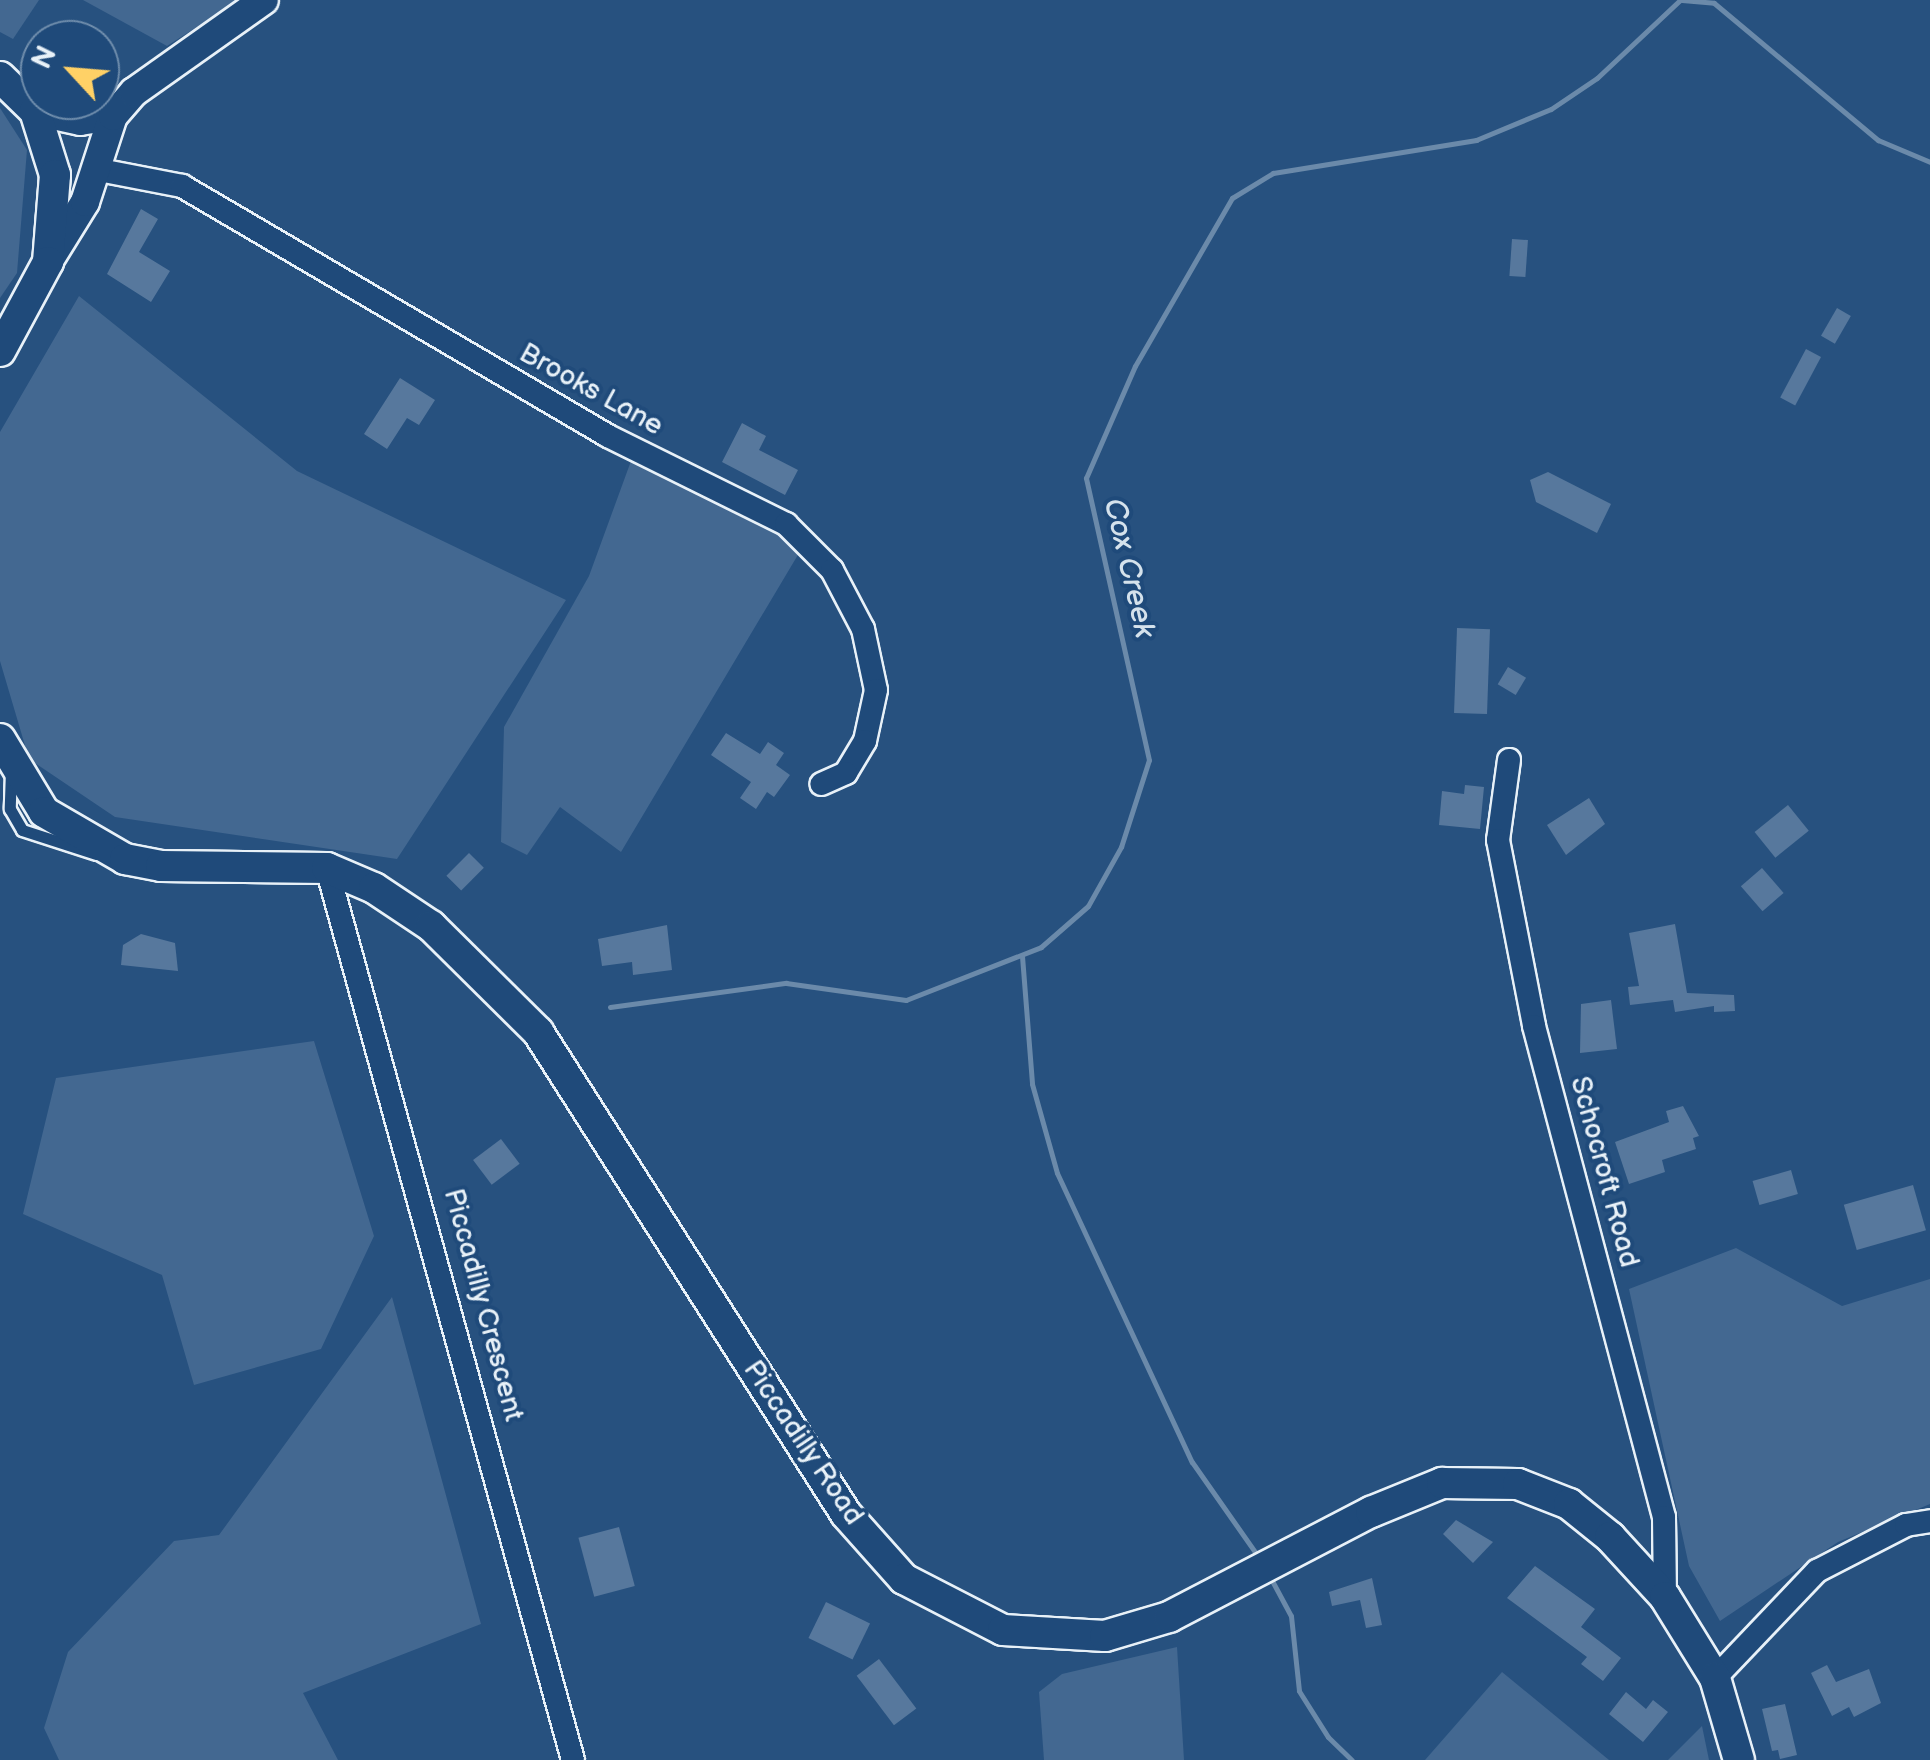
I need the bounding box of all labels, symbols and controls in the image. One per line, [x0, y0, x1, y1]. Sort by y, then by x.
north arrow [20, 20, 120, 120]
text: N [25, 41, 64, 74]
street label: Brooks Lane [513, 337, 669, 443]
water label: Cox Creek [1095, 495, 1163, 641]
street label: Schocroft Road [1562, 1073, 1646, 1271]
street label: Piccadilly Crescent [436, 1184, 530, 1426]
street label: Piccadilly Road [735, 1354, 871, 1532]

